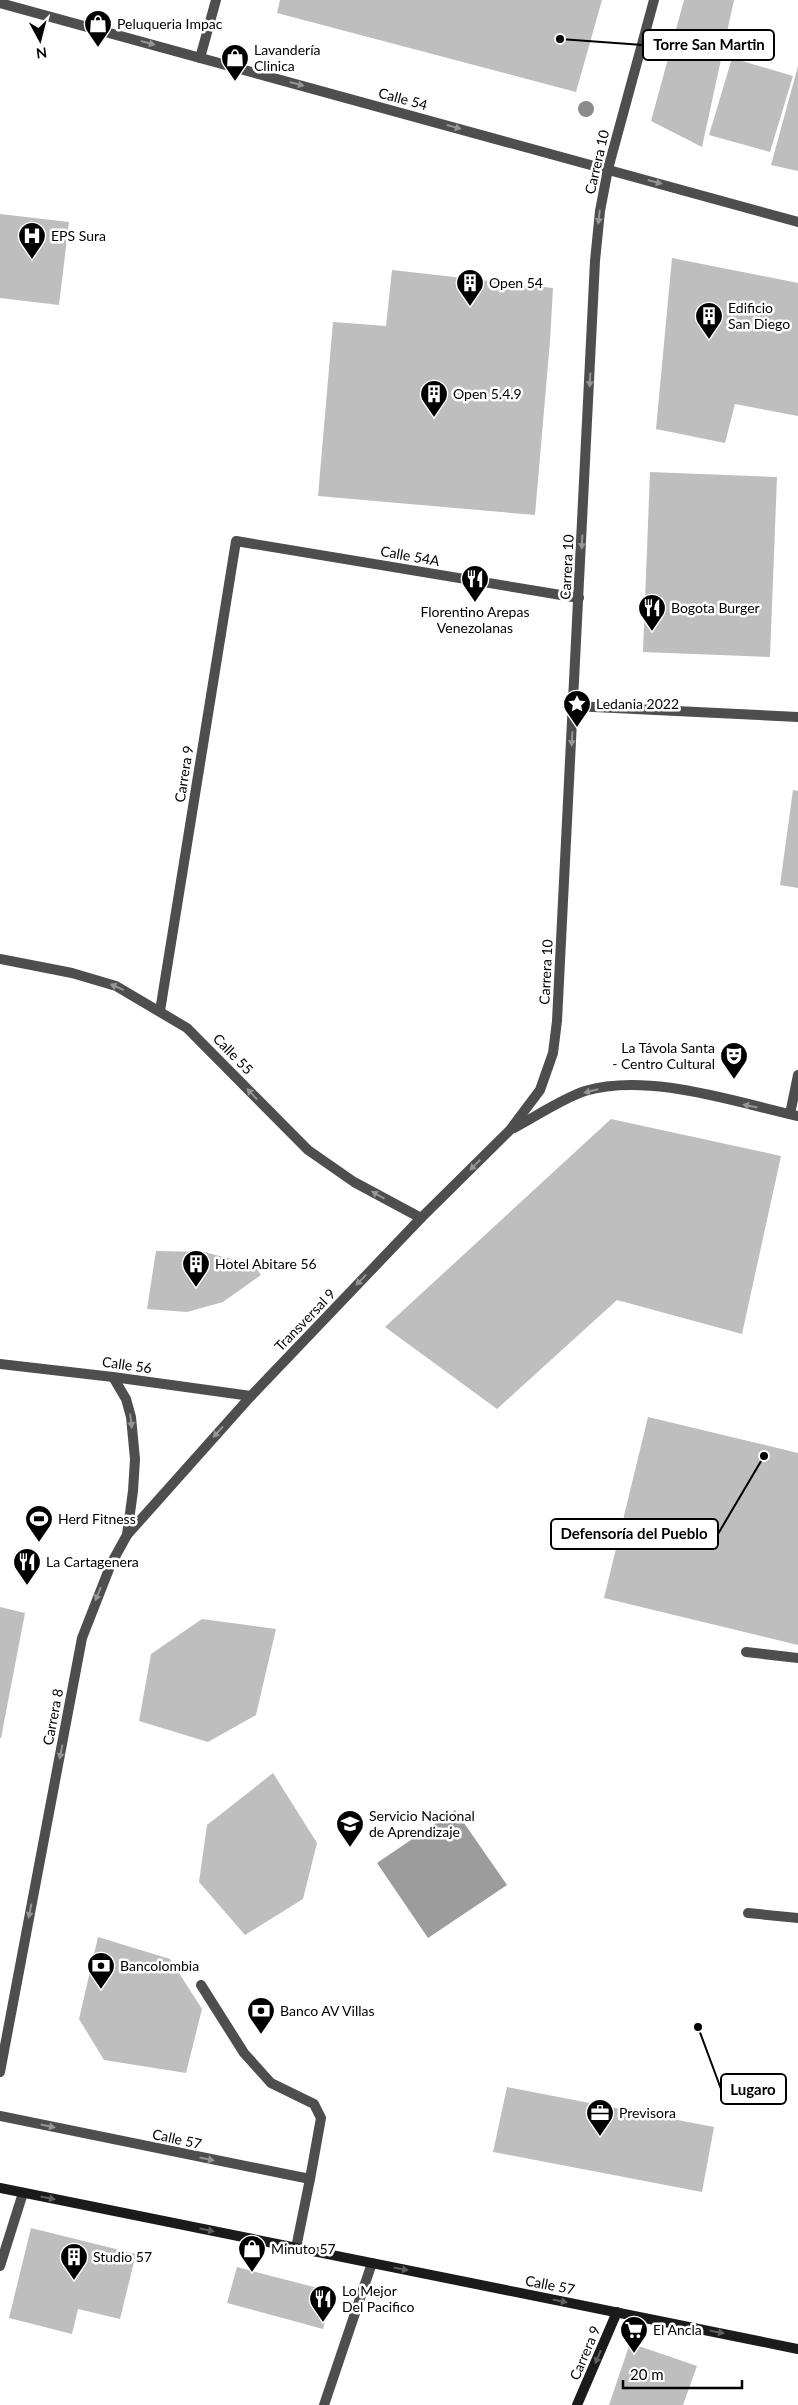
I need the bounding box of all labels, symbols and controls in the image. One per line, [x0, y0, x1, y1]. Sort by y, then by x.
shop icon: Peluqueria Impac [83, 9, 113, 48]
north arrow [15, 15, 65, 65]
place label: Peluqueria Impac [117, 15, 223, 32]
callout: Torre San Martin [643, 30, 774, 60]
text: Torre San Martin [653, 35, 765, 53]
one-way arrow [141, 40, 156, 48]
place label: Lavandería Clinica [254, 41, 321, 74]
shop icon: Lavandería Clinica [220, 43, 250, 82]
text: N [35, 44, 48, 62]
one-way arrow [290, 81, 305, 89]
street label: Calle 54 [377, 84, 430, 113]
one-way arrow [447, 124, 462, 132]
street label: Carrera 10 [581, 128, 612, 196]
one-way arrow [648, 179, 663, 187]
one-way arrow [595, 210, 603, 226]
hospital icon: EPS Sura [17, 221, 47, 260]
place label: EPS Sura [51, 227, 106, 244]
building icon: Open 54 [455, 268, 485, 307]
place label: Open 54 [489, 274, 543, 291]
place label: Edificio San Diego [728, 299, 790, 332]
building icon: Edificio San Diego [694, 301, 724, 340]
one-way arrow [586, 372, 594, 388]
building icon: Open 5.4.9 [419, 379, 449, 418]
place label: Open 5.4.9 [453, 385, 522, 402]
street label: Carrera 10 [556, 534, 577, 600]
one-way arrow [577, 534, 585, 550]
street label: Calle 54A [379, 542, 441, 569]
restaurant icon: Florentino Arepas Venezolanas [460, 564, 490, 603]
restaurant icon: Bogota Burger [637, 593, 667, 632]
place label: Bogota Burger [671, 599, 760, 616]
place label: Florentino Arepas Venezolanas [421, 603, 529, 636]
place icon: Ledania 2022 [562, 689, 592, 728]
place label: Ledania 2022 [596, 695, 679, 712]
one-way arrow [567, 731, 575, 747]
street label: Carrera 9 [171, 744, 196, 804]
street label: Carrera 10 [535, 939, 556, 1005]
one-way arrow [110, 983, 124, 991]
street label: Calle 55 [210, 1030, 257, 1078]
place label: La Távola Santa - Centro Cultural [612, 1039, 715, 1072]
theatre icon: La Távola Santa - Centro Cultural [719, 1041, 749, 1080]
one-way arrow [583, 1087, 598, 1095]
one-way arrow [246, 1088, 258, 1100]
one-way arrow [742, 1101, 758, 1109]
one-way arrow [469, 1158, 481, 1170]
one-way arrow [371, 1191, 386, 1199]
building icon: Hotel Abitare 56 [181, 1249, 211, 1288]
place label: Hotel Abitare 56 [215, 1255, 317, 1272]
one-way arrow [355, 1274, 367, 1286]
street label: Transversal 9 [271, 1285, 339, 1354]
street label: Calle 56 [101, 1353, 153, 1376]
one-way arrow [127, 1414, 135, 1430]
one-way arrow [212, 1426, 224, 1438]
sports icon: Herd Fitness [24, 1504, 54, 1543]
place label: Herd Fitness [58, 1510, 136, 1527]
callout: Defensoría del Pueblo [551, 1519, 718, 1549]
text: Defensoría del Pueblo [560, 1524, 708, 1542]
restaurant icon: La Cartagenera [12, 1547, 42, 1586]
place label: La Cartagenera [46, 1553, 139, 1570]
one-way arrow [94, 1587, 102, 1602]
street label: Carrera 8 [39, 1687, 66, 1747]
one-way arrow [56, 1744, 64, 1760]
place label: Servicio Nacional de Aprendizaje [369, 1807, 475, 1840]
school or university icon: Servicio Nacional de Aprendizaje [335, 1809, 365, 1848]
one-way arrow [26, 1904, 34, 1920]
bank icon: Bancolombia [86, 1951, 116, 1990]
place label: Bancolombia [120, 1957, 199, 1974]
bank icon: Banco AV Villas [246, 1996, 276, 2035]
place label: Banco AV Villas [280, 2002, 375, 2019]
callout: Lugaro [721, 2074, 786, 2104]
text: Lugaro [730, 2080, 776, 2098]
office icon: Previsora [585, 2098, 615, 2137]
place label: Previsora [619, 2104, 676, 2121]
one-way arrow [40, 2122, 55, 2130]
street label: Calle 57 [151, 2125, 203, 2152]
one-way arrow [199, 2155, 214, 2163]
one-way arrow [40, 2194, 55, 2202]
one-way arrow [199, 2226, 215, 2234]
shop icon: Minuto 57 [237, 2234, 267, 2273]
place label: Minuto 57 [271, 2240, 336, 2257]
building icon: Studio 57 [59, 2242, 89, 2281]
place label: Studio 57 [93, 2248, 152, 2265]
one-way arrow [393, 2265, 408, 2273]
street label: Calle 57 [524, 2271, 576, 2298]
place label: Lo Mejor Del Pacifico [342, 2282, 415, 2315]
restaurant icon: Lo Mejor Del Pacifico [308, 2284, 338, 2323]
one-way arrow [553, 2297, 569, 2305]
supermarket icon: El Ancla [619, 2315, 649, 2354]
place label: El Ancla [653, 2321, 702, 2338]
street label: Carrera 9 [566, 2323, 604, 2382]
one-way arrow [709, 2328, 724, 2336]
one-way arrow [594, 2350, 602, 2364]
scale bar [623, 2358, 742, 2390]
text: 20 m [630, 2365, 664, 2383]

